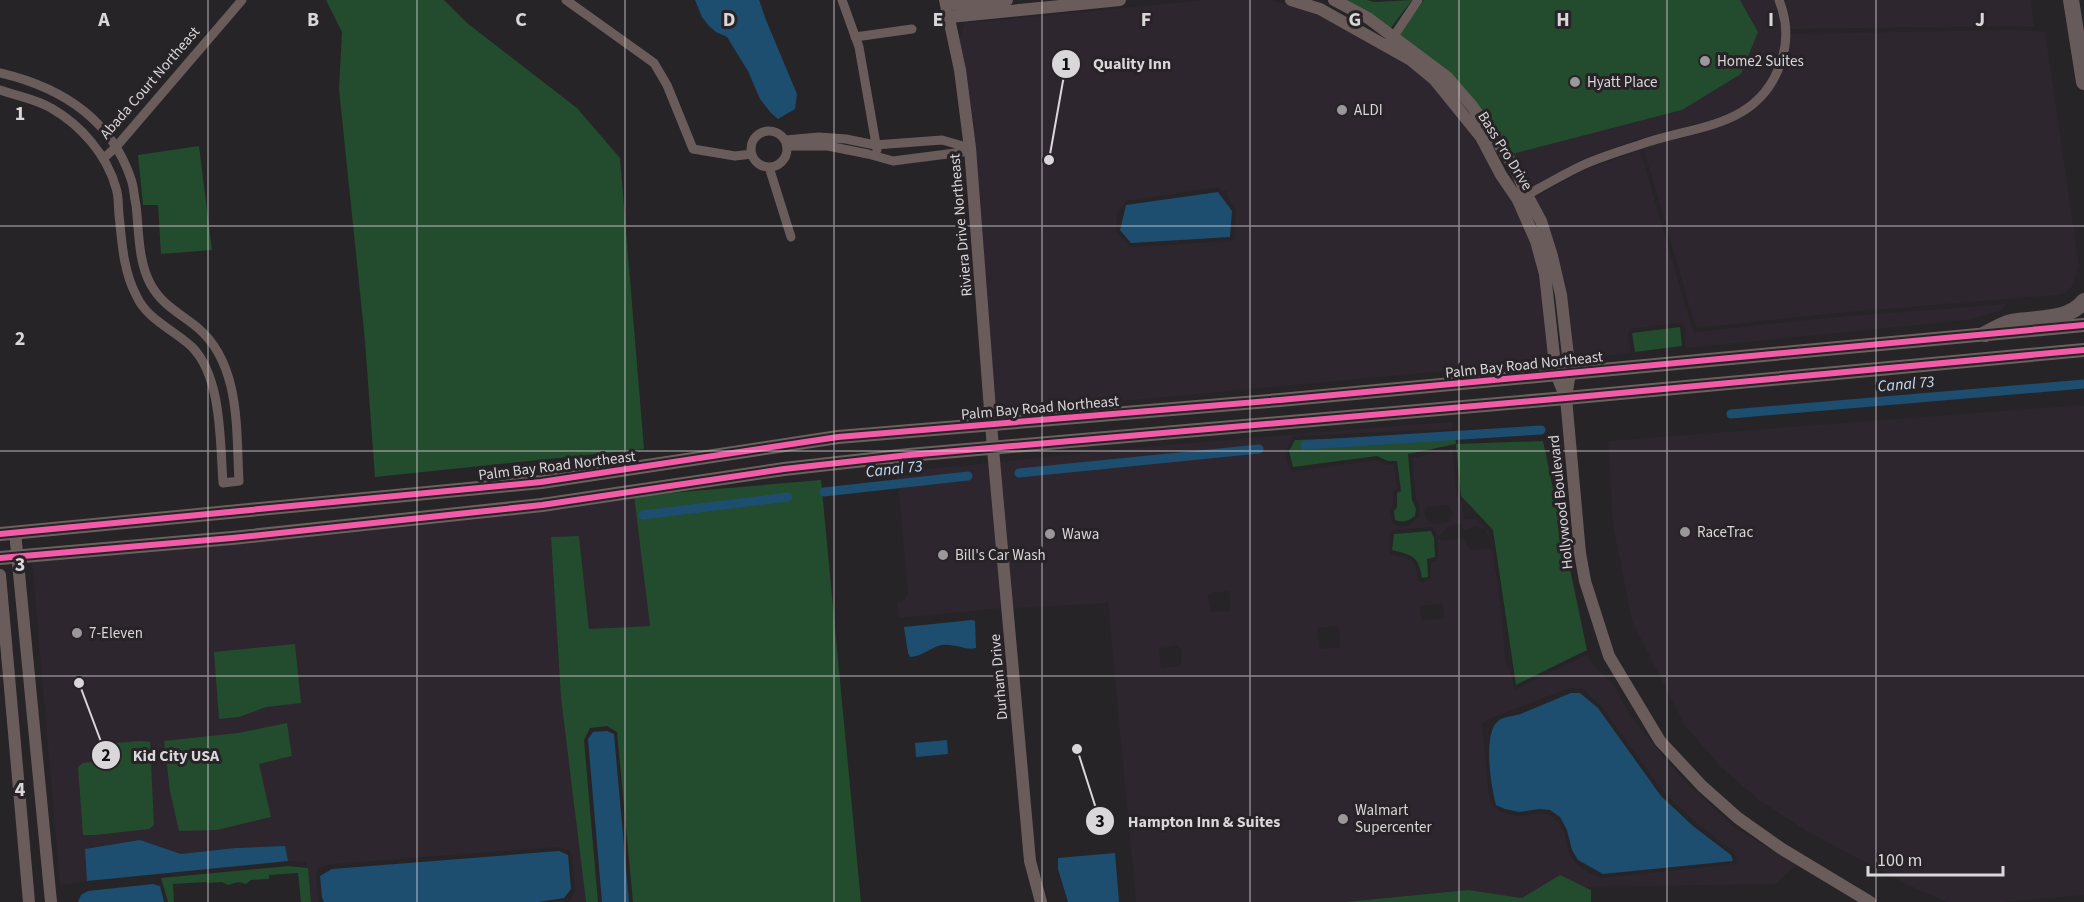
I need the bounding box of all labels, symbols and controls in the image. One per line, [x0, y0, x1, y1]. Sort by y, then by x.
text: A [97, 6, 110, 34]
text: B [307, 6, 319, 34]
text: C [515, 6, 527, 34]
text: D [723, 6, 735, 34]
text: E [933, 6, 943, 34]
text: F [1141, 6, 1151, 34]
text: G [1349, 6, 1361, 34]
text: H [1556, 6, 1570, 34]
text: I [1768, 6, 1774, 34]
text: J [1975, 6, 1985, 34]
street label: Abada Court Northeast [95, 22, 205, 144]
callout: Quality Inn [1051, 47, 1184, 81]
place label: Home2 Suites [1717, 51, 1804, 72]
text: 1 [1061, 52, 1071, 77]
text: Quality Inn [1093, 53, 1171, 75]
marker: Home2 Suites [1698, 54, 1712, 68]
place label: Hyatt Place [1587, 72, 1658, 93]
marker: Hyatt Place [1568, 75, 1582, 89]
text: 1 [15, 100, 25, 128]
place label: ALDI [1354, 100, 1383, 121]
marker: ALDI [1335, 103, 1349, 117]
street label: Bass Pro Drive [1472, 108, 1538, 194]
street label: Riviera Drive Northeast [944, 153, 978, 297]
text: 2 [15, 325, 25, 353]
street label: Palm Bay Road Northeast [1444, 346, 1604, 384]
water label: Canal 73 [1877, 371, 1936, 397]
street label: Palm Bay Road Northeast [960, 391, 1120, 425]
street label: Hollywood Boulevard [1544, 434, 1578, 570]
street label: Palm Bay Road Northeast [477, 446, 637, 486]
water label: Canal 73 [865, 455, 924, 483]
place label: RaceTrac [1697, 522, 1753, 543]
place label: Wawa [1062, 524, 1099, 545]
marker: RaceTrac [1678, 525, 1692, 539]
marker: Wawa [1043, 527, 1057, 541]
place label: Bill's Car Wash [955, 545, 1046, 566]
marker: Bill's Car Wash [936, 548, 950, 562]
text: 3 [15, 551, 25, 579]
place label: 7-Eleven [89, 623, 143, 644]
marker: 7-Eleven [70, 626, 84, 640]
street label: Durham Drive [985, 633, 1013, 721]
callout: Kid City USA [91, 738, 232, 772]
text: 2 [101, 743, 111, 768]
text: Kid City USA [133, 745, 220, 767]
text: 4 [15, 776, 26, 804]
place label: Walmart Supercenter [1355, 800, 1432, 838]
callout: Hampton Inn & Suites [1085, 804, 1292, 838]
text: 3 [1095, 809, 1105, 834]
text: Hampton Inn & Suites [1128, 811, 1280, 833]
marker: Walmart Supercenter [1336, 812, 1350, 826]
scale bar [1868, 839, 2003, 877]
text: 100 m [1877, 848, 1922, 873]

